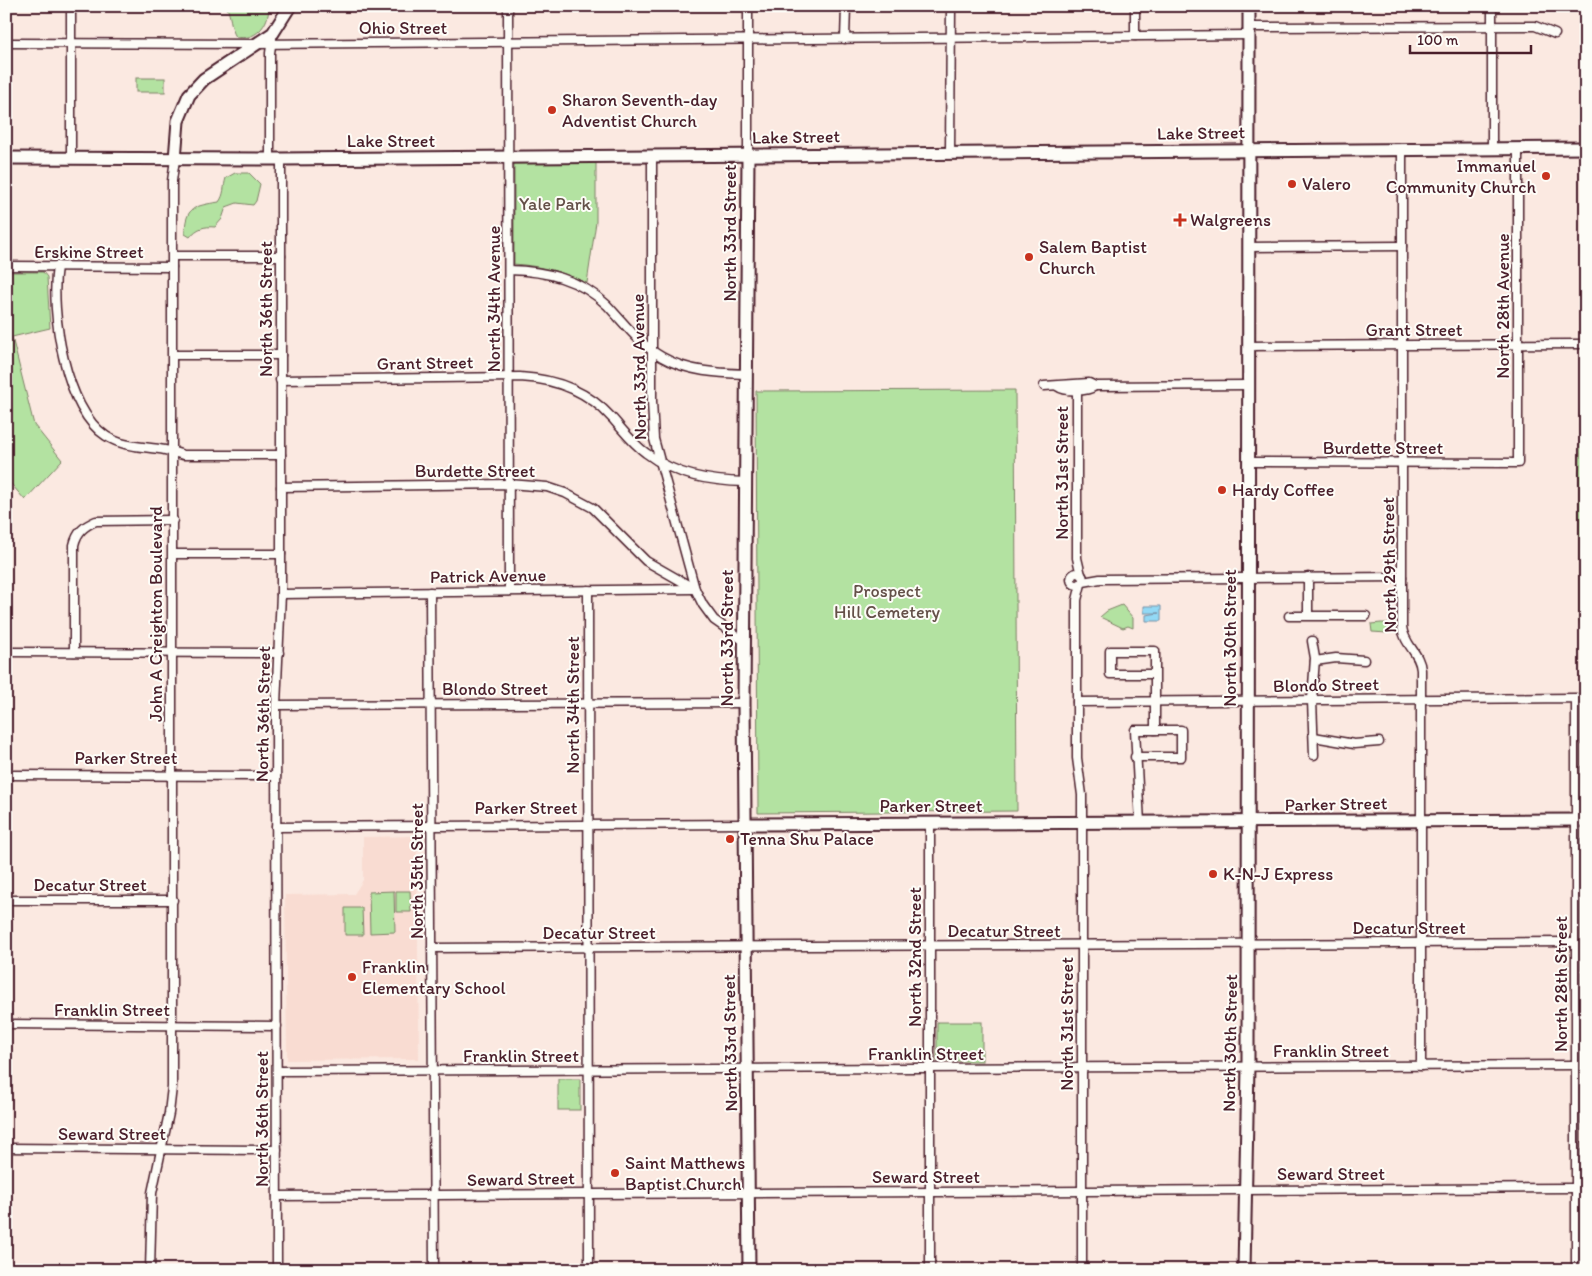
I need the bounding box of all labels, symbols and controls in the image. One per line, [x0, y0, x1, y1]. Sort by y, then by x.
street label: Ohio Street [359, 17, 448, 39]
scale bar [1410, 22, 1531, 54]
text: 100 m [1417, 31, 1459, 49]
place label: Sharon Seventh-day Adventist Church [562, 89, 718, 132]
marker: Sharon Seventh-day Adventist Church [546, 104, 558, 116]
street label: Lake Street [1157, 121, 1246, 145]
street label: Lake Street [752, 125, 841, 149]
street label: Lake Street [347, 130, 435, 152]
place label: Immanuel Community Church [1386, 155, 1536, 198]
street label: North 33rd Street [719, 164, 741, 302]
marker: Immanuel Community Church [1540, 170, 1552, 182]
place label: Valero [1302, 173, 1351, 195]
marker: Valero [1286, 178, 1298, 190]
park label: Yale Park [519, 193, 592, 215]
place label: Walgreens [1190, 209, 1271, 231]
marker: Walgreens [1174, 214, 1186, 226]
street label: North 34th Avenue [483, 226, 505, 372]
street label: North 28th Avenue [1492, 233, 1514, 379]
place label: Salem Baptist Church [1039, 236, 1147, 279]
street label: Erskine Street [34, 241, 144, 263]
street label: North 36th Street [255, 241, 277, 377]
marker: Salem Baptist Church [1023, 251, 1035, 263]
street label: North 33rd Avenue [627, 294, 651, 440]
street label: Grant Street [1366, 319, 1463, 341]
street label: Grant Street [376, 351, 474, 375]
street label: North 31st Street [1051, 406, 1073, 540]
street label: Burdette Street [1323, 437, 1443, 459]
street label: Burdette Street [415, 460, 535, 482]
place label: Hardy Coffee [1232, 479, 1334, 501]
marker: Hardy Coffee [1216, 484, 1228, 496]
street label: North 29th Street [1377, 497, 1401, 633]
street label: John A Creighton Boulevard [145, 506, 167, 722]
street label: Patrick Avenue [430, 564, 546, 588]
street label: North 33rd Street [716, 569, 738, 707]
street label: North 30th Street [1219, 569, 1241, 707]
park label: Prospect Hill Cemetery [834, 580, 940, 623]
street label: North 34th Street [562, 636, 584, 774]
street label: North 36th Street [251, 645, 275, 782]
street label: Blondo Street [1273, 673, 1380, 697]
street label: Blondo Street [442, 678, 548, 700]
street label: Parker Street [75, 747, 178, 769]
street label: Parker Street [1284, 792, 1388, 816]
street label: Parker Street [880, 795, 983, 817]
street label: Parker Street [475, 797, 578, 819]
street label: North 35th Street [406, 803, 428, 939]
place label: Tenna Shu Palace [740, 828, 874, 850]
marker: Tenna Shu Palace [724, 833, 736, 845]
place label: K-N-J Express [1223, 863, 1333, 885]
marker: K-N-J Express [1207, 868, 1219, 880]
street label: Decatur Street [33, 874, 147, 896]
street label: North 32nd Street [904, 887, 926, 1027]
street label: North 28th Street [1550, 916, 1572, 1052]
street label: Decatur Street [1352, 917, 1466, 939]
street label: Decatur Street [947, 920, 1061, 942]
street label: Decatur Street [542, 922, 656, 944]
place label: Franklin Elementary School [362, 956, 506, 999]
street label: North 31st Street [1056, 957, 1078, 1091]
marker: Franklin Elementary School [346, 971, 358, 983]
street label: North 33rd Street [718, 974, 742, 1112]
street label: North 30th Street [1218, 974, 1242, 1112]
street label: Franklin Street [54, 999, 170, 1021]
street label: Franklin Street [1273, 1040, 1389, 1062]
street label: Franklin Street [868, 1043, 984, 1065]
street label: Franklin Street [463, 1045, 579, 1067]
street label: North 36th Street [251, 1051, 273, 1187]
street label: Seward Street [58, 1123, 166, 1145]
place label: Saint Matthews Baptist Church [625, 1152, 745, 1195]
street label: Seward Street [1277, 1163, 1385, 1185]
street label: Seward Street [872, 1166, 980, 1188]
street label: Seward Street [467, 1167, 575, 1191]
marker: Saint Matthews Baptist Church [609, 1167, 621, 1179]

